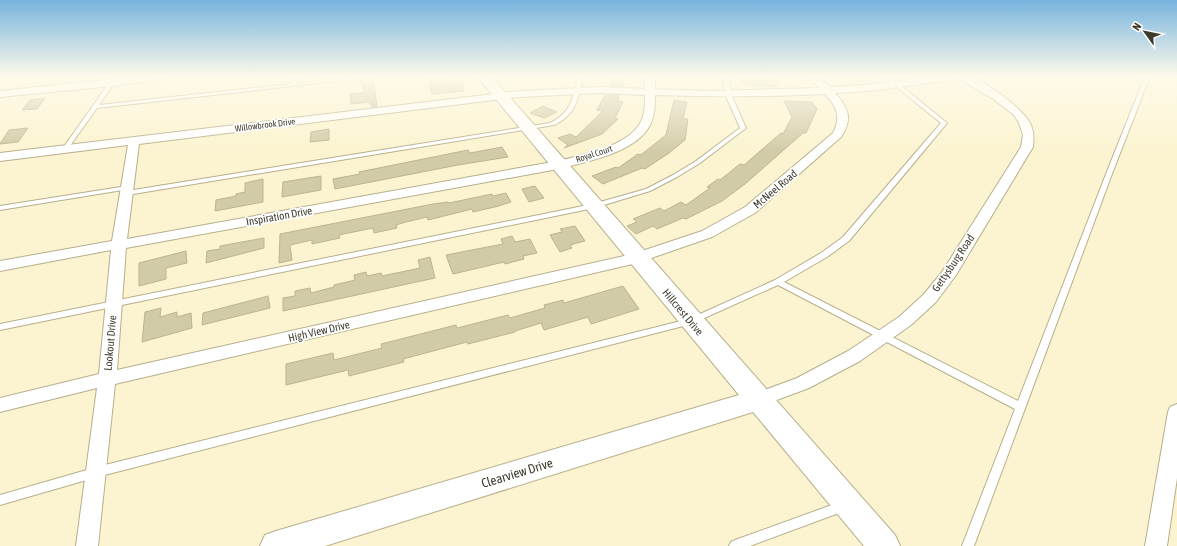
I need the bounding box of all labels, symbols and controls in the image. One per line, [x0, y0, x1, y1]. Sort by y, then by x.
north arrow [1125, 12, 1165, 52]
text: N [1130, 21, 1143, 33]
street label: Willowbrook Drive [234, 116, 296, 134]
street label: Royal Court [574, 143, 614, 165]
street label: McNeel Road [751, 167, 799, 211]
street label: Inspiration Drive [245, 204, 313, 228]
street label: Gettysburg Road [929, 232, 977, 294]
street label: Hillcrest Drive [660, 286, 706, 338]
street label: Lookout Drive [102, 315, 118, 371]
street label: High View Drive [287, 318, 351, 344]
street label: Clearview Drive [479, 455, 555, 491]

